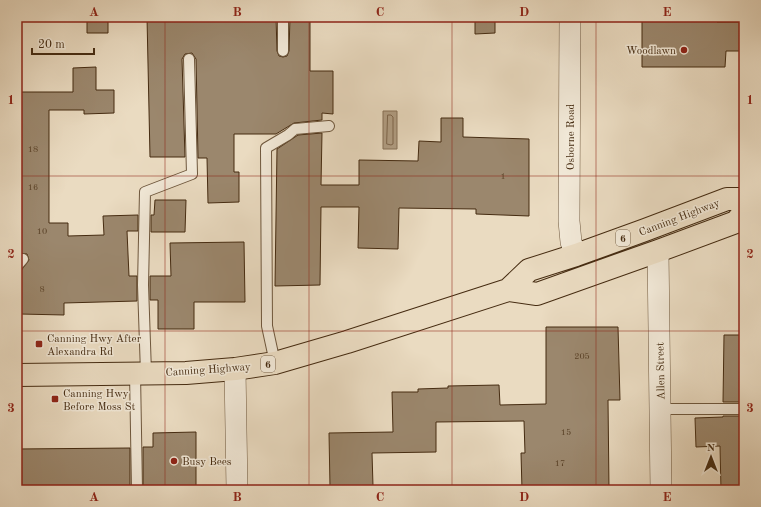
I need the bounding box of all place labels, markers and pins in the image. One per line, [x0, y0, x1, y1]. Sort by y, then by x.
marker: Woodlawn [679, 45, 689, 55]
place label: Woodlawn [626, 46, 676, 57]
place label: Canning Hwy After Alexandra Rd [47, 334, 142, 358]
marker: Canning Hwy After Alexandra Rd [34, 339, 44, 349]
place label: Canning Hwy Before Moss St [63, 389, 136, 413]
marker: Canning Hwy Before Moss St [50, 394, 60, 404]
marker: Busy Bees [169, 456, 179, 466]
place label: Busy Bees [182, 457, 232, 468]

